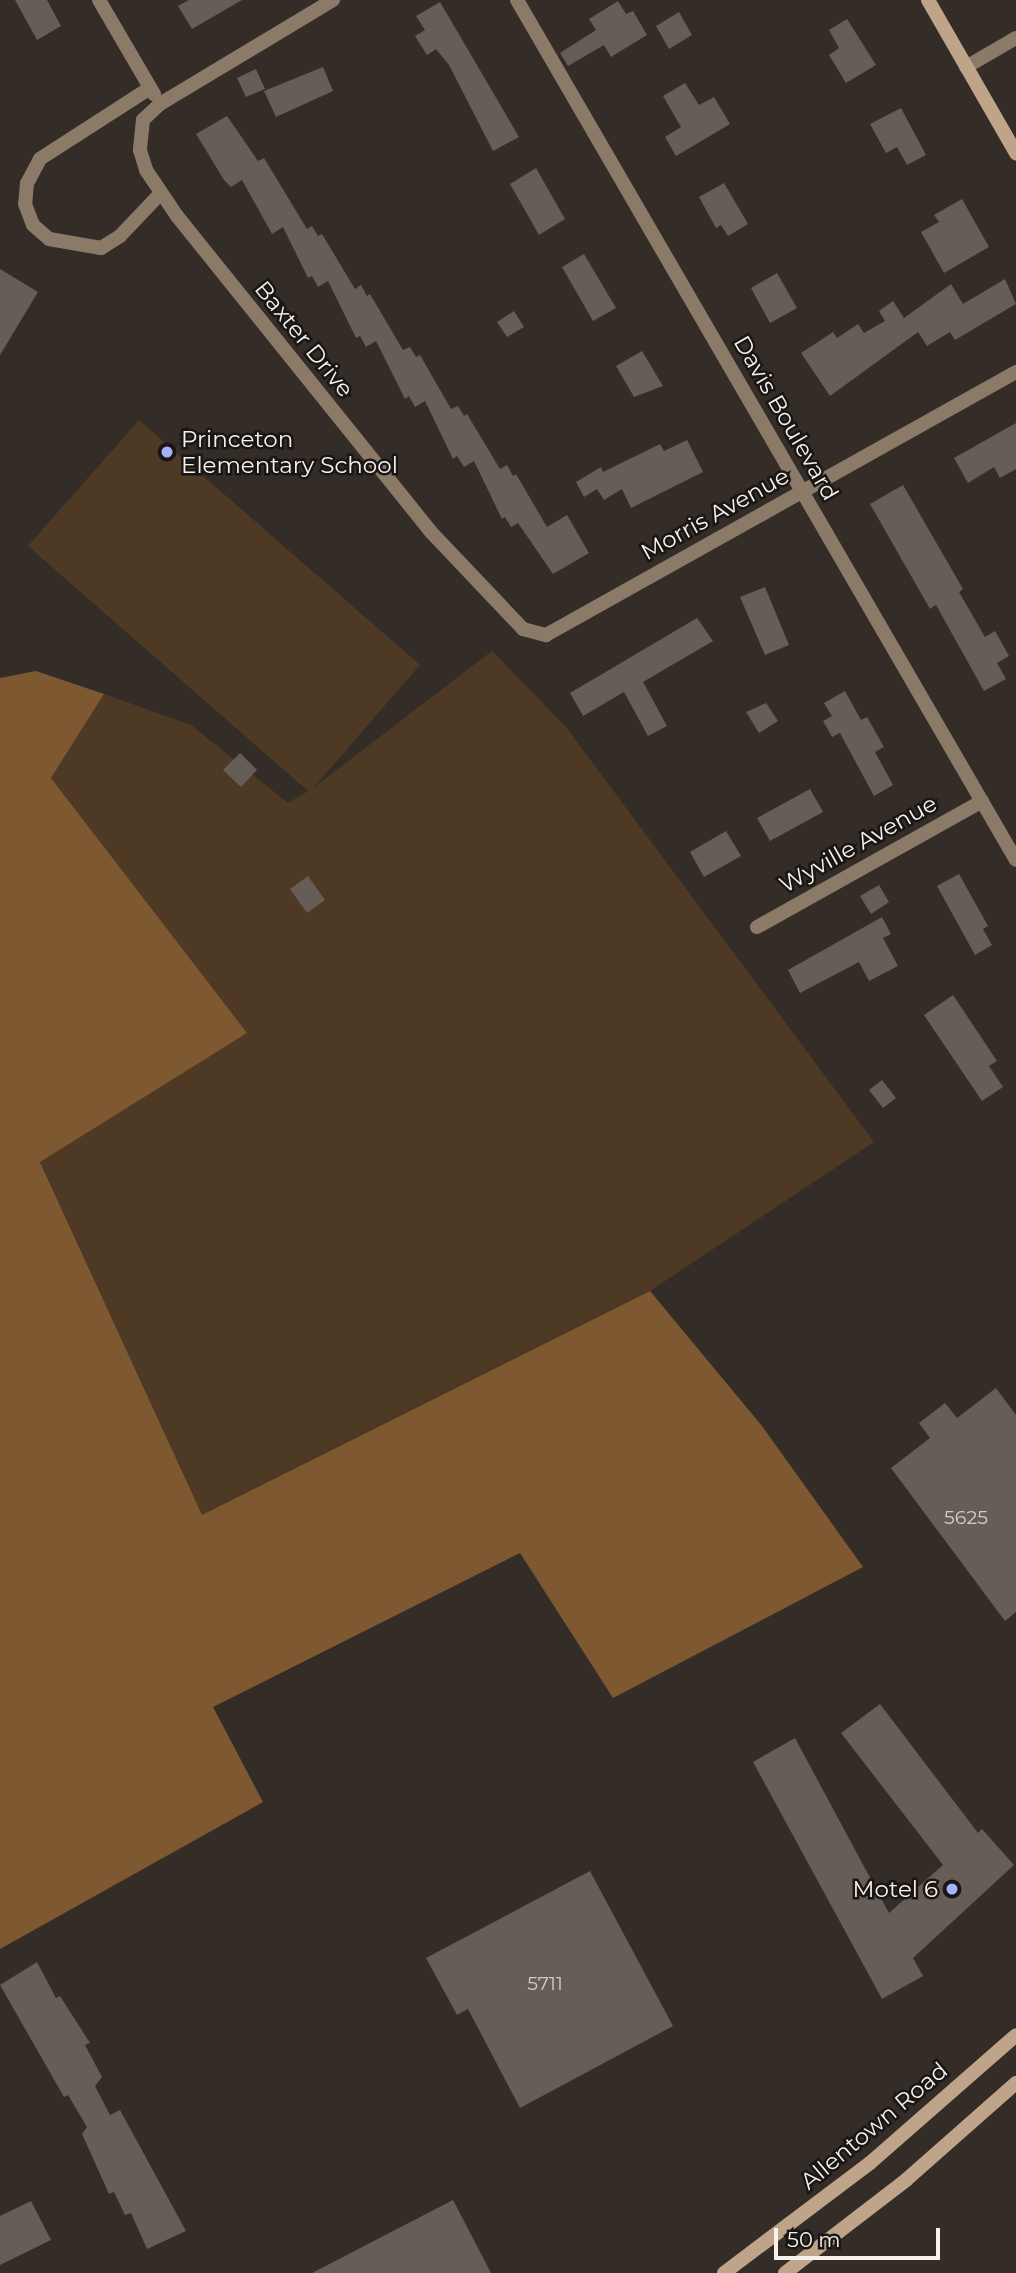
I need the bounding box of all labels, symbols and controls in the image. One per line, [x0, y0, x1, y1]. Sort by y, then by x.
street label: Baxter Drive [249, 275, 359, 403]
street label: Davis Boulevard [728, 331, 844, 505]
place label: Princeton Elementary School [181, 425, 398, 479]
marker: Princeton Elementary School [159, 444, 175, 460]
street label: Morris Avenue [636, 462, 794, 566]
street label: Wyville Avenue [774, 789, 942, 899]
house number: 5625 [944, 1507, 988, 1529]
place label: Motel 6 [853, 1875, 938, 1903]
marker: Motel 6 [944, 1881, 960, 1897]
house number: 5711 [527, 1973, 563, 1995]
street label: Allentown Road [795, 2057, 953, 2195]
scale bar [778, 2214, 944, 2258]
text: 50 m [787, 2227, 841, 2252]

